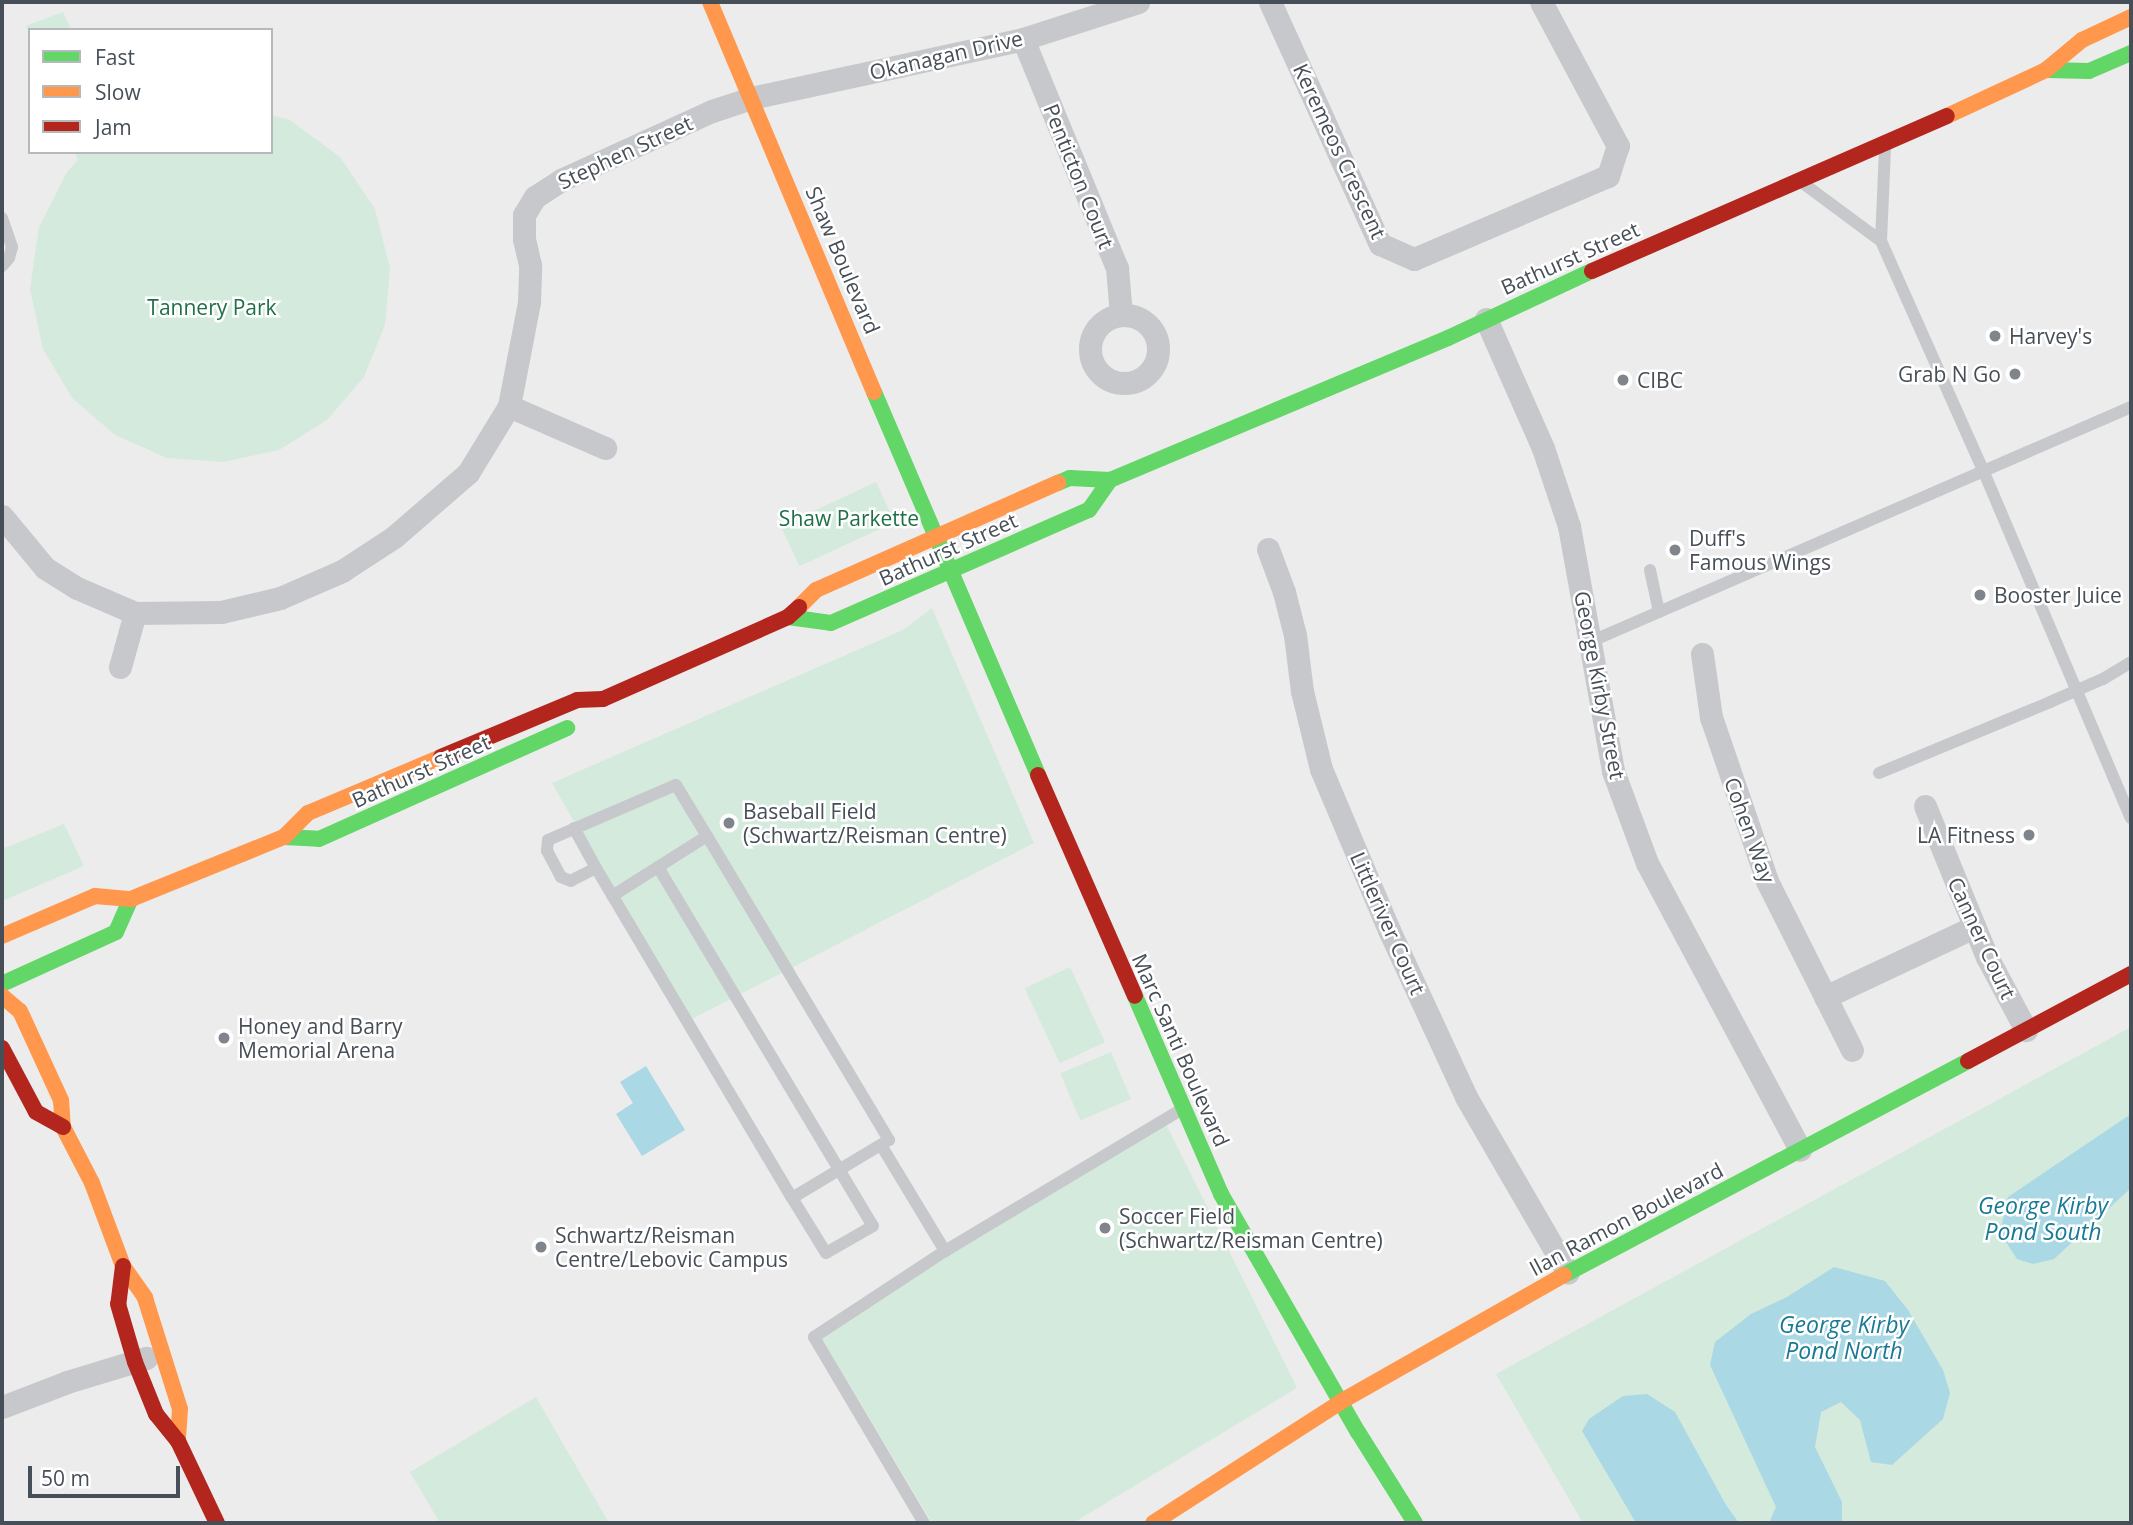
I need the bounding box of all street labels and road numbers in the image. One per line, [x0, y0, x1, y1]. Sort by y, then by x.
street label: Okanagan Drive [867, 25, 1025, 85]
street label: Keremeos Crescent [1288, 59, 1392, 243]
street label: Penticton Court [1039, 100, 1119, 252]
street label: Stephen Street [554, 110, 696, 194]
street label: Shaw Boulevard [801, 183, 885, 337]
street label: Bathurst Street [1497, 216, 1643, 300]
street label: Bathurst Street [875, 507, 1021, 591]
street label: George Kirby Street [1569, 589, 1631, 781]
street label: Bathurst Street [348, 729, 494, 813]
street label: Cohen Way [1719, 774, 1781, 886]
street label: Littleriver Court [1345, 848, 1431, 998]
street label: Canner Court [1943, 873, 2021, 1003]
street label: Marc Santi Boulevard [1127, 950, 1235, 1150]
street label: Ilan Ramon Boulevard [1525, 1157, 1727, 1281]

